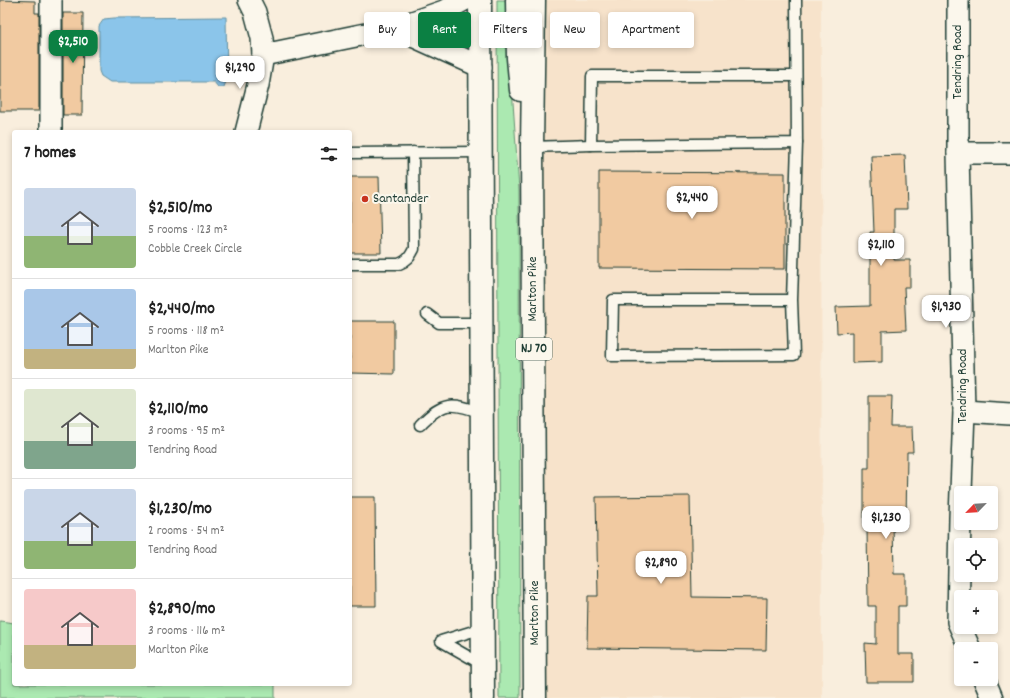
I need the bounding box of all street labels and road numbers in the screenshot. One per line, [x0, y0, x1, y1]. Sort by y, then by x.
street label: Tendring Road [948, 25, 968, 99]
street label: Marlton Pike [523, 256, 543, 322]
road number: NJ 70 [516, 338, 552, 360]
street label: Tendring Road [953, 349, 973, 423]
street label: Marlton Pike [525, 580, 545, 646]

